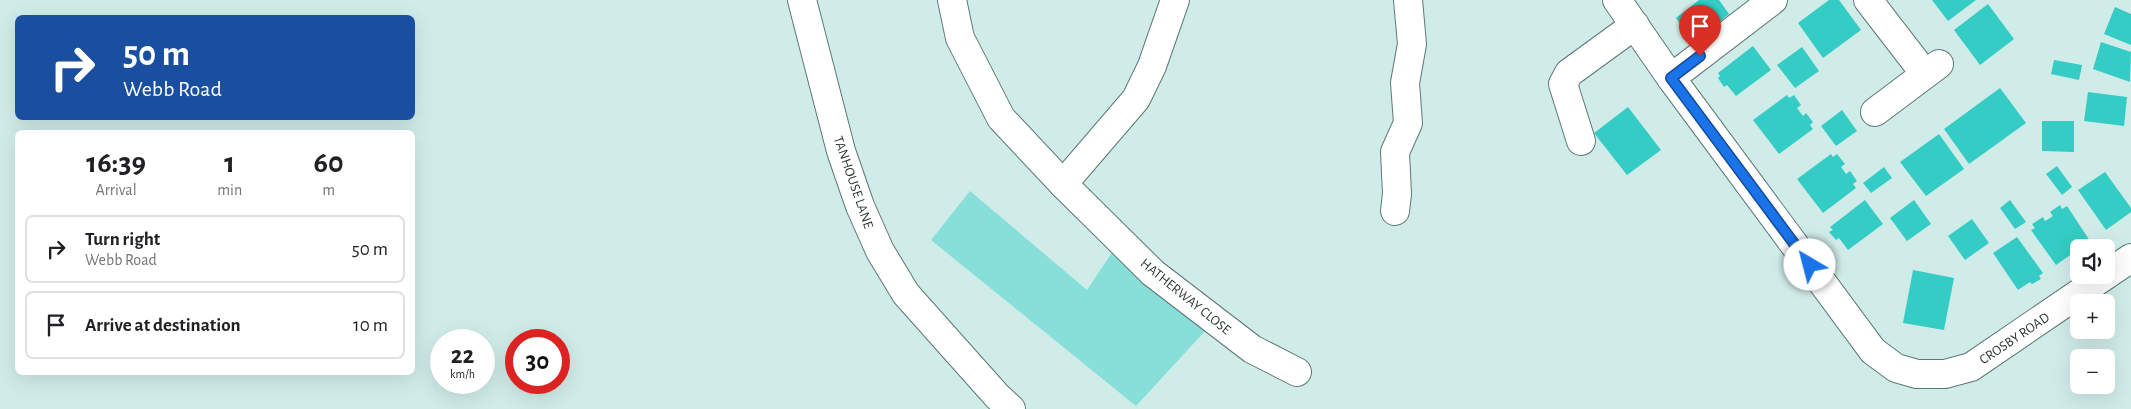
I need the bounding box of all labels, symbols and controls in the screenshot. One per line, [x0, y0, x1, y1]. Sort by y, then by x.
pin [1679, 5, 1721, 56]
icon: arrive [1686, 12, 1714, 40]
icon: right [40, 35, 105, 100]
text: 50 m [123, 37, 190, 72]
text: Webb Road [123, 78, 222, 100]
street label: TANHOUSE LANE [831, 134, 875, 231]
text: 16:39 [86, 148, 146, 178]
text: 1 [224, 148, 235, 178]
text: 60 [314, 148, 344, 178]
text: Arrival [96, 182, 137, 198]
text: min [217, 182, 242, 198]
text: m [322, 182, 335, 198]
text: Turn right [85, 230, 160, 249]
icon: right [42, 235, 70, 263]
position arrow [1783, 238, 1835, 290]
map controls [2070, 239, 2115, 394]
button: sound [2070, 239, 2115, 284]
text: 50 m [352, 240, 388, 259]
text: Webb Road [85, 252, 157, 268]
street label: HATHERWAY CLOSE [1138, 256, 1233, 338]
button: + [2070, 294, 2115, 339]
street label: CROSBY ROAD [1977, 310, 2052, 367]
icon: arrive [42, 311, 70, 339]
text: Arrive at destination [85, 316, 241, 335]
text: 10 m [353, 316, 388, 335]
speed limit sign: 30 [505, 329, 570, 394]
text: 22 [451, 343, 474, 368]
button: − [2070, 349, 2115, 394]
text: km/h [450, 368, 475, 380]

